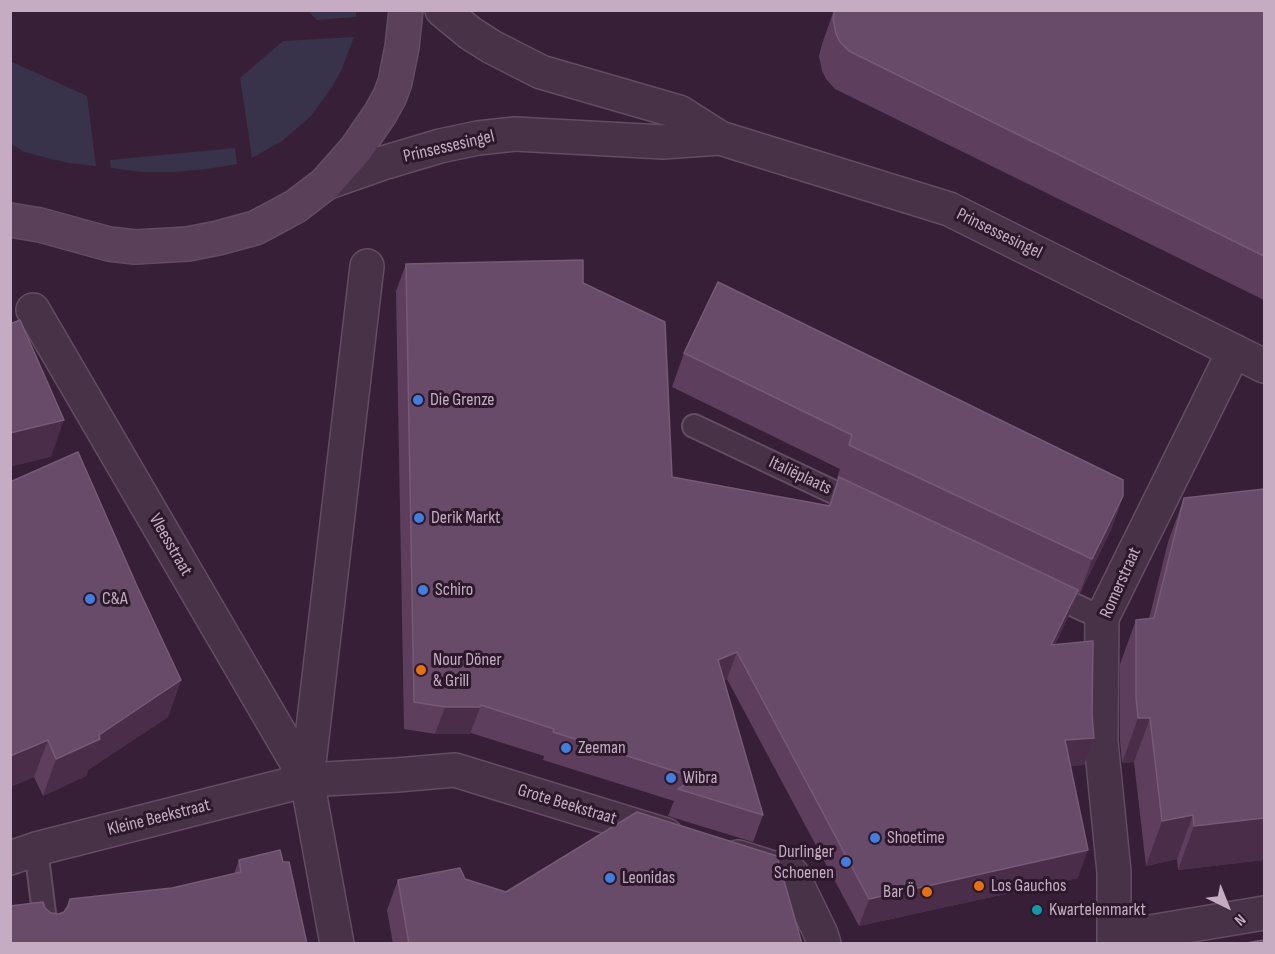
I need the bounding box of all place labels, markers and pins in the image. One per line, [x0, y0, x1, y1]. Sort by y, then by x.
place label: Die Grenze [430, 389, 495, 411]
marker: Die Grenze [411, 393, 425, 407]
place label: Derik Markt [431, 507, 501, 529]
marker: Derik Markt [412, 511, 426, 525]
place label: Schiro [435, 579, 473, 601]
marker: Schiro [416, 583, 430, 597]
place label: C&A [102, 588, 128, 610]
marker: C&A [83, 592, 97, 606]
place label: Nour Döner & Grill [433, 649, 502, 692]
marker: Nour Döner & Grill [414, 663, 428, 677]
place label: Zeeman [578, 737, 626, 759]
marker: Zeeman [559, 741, 573, 755]
place label: Wibra [683, 767, 717, 789]
marker: Wibra [664, 771, 678, 785]
place label: Shoetime [887, 827, 945, 849]
marker: Shoetime [868, 831, 882, 845]
place label: Durlinger Schoenen [774, 841, 834, 884]
marker: Durlinger Schoenen [839, 855, 853, 869]
place label: Leonidas [622, 867, 675, 889]
marker: Leonidas [603, 871, 617, 885]
place label: Los Gauchos [991, 875, 1066, 897]
marker: Los Gauchos [972, 879, 986, 893]
place label: Bar Ö [883, 881, 915, 903]
marker: Bar Ö [920, 885, 934, 899]
place label: Kwartelenmarkt [1049, 899, 1146, 921]
marker: Kwartelenmarkt [1030, 903, 1044, 917]

